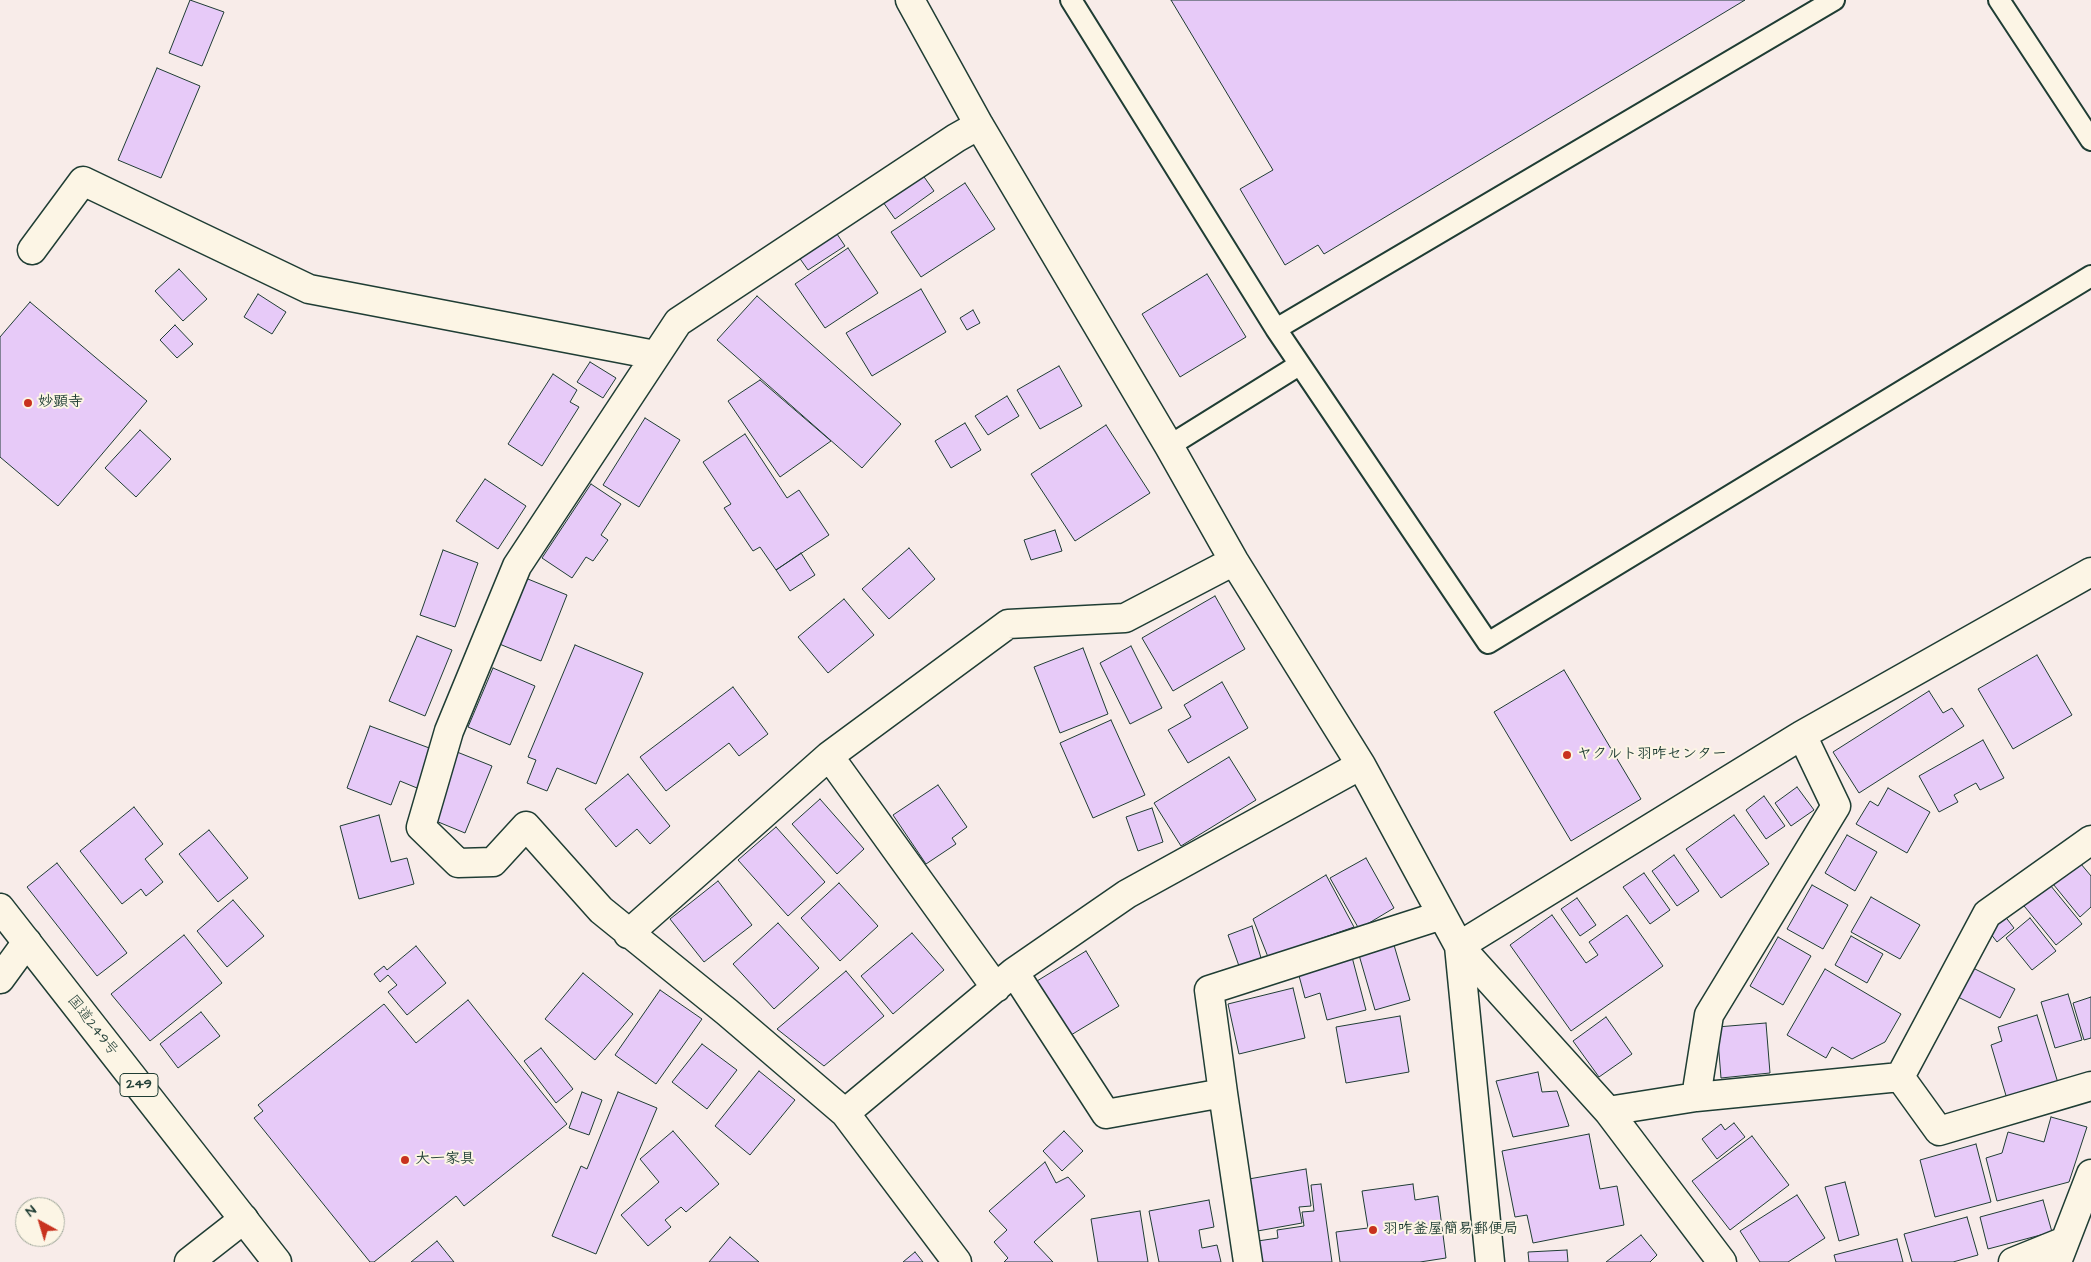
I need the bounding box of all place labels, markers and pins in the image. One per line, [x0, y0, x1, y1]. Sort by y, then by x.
place label: 妙顕寺 [38, 394, 83, 412]
marker: 妙顕寺 [22, 397, 34, 409]
place label: ヤクルト羽咋センター [1577, 746, 1727, 764]
marker: ヤクルト羽咋センター [1561, 749, 1573, 761]
place label: 大一家具 [415, 1151, 475, 1169]
marker: 大一家具 [399, 1154, 411, 1166]
place label: 羽咋釜屋簡易郵便局 [1383, 1221, 1518, 1239]
marker: 羽咋釜屋簡易郵便局 [1367, 1224, 1379, 1236]

